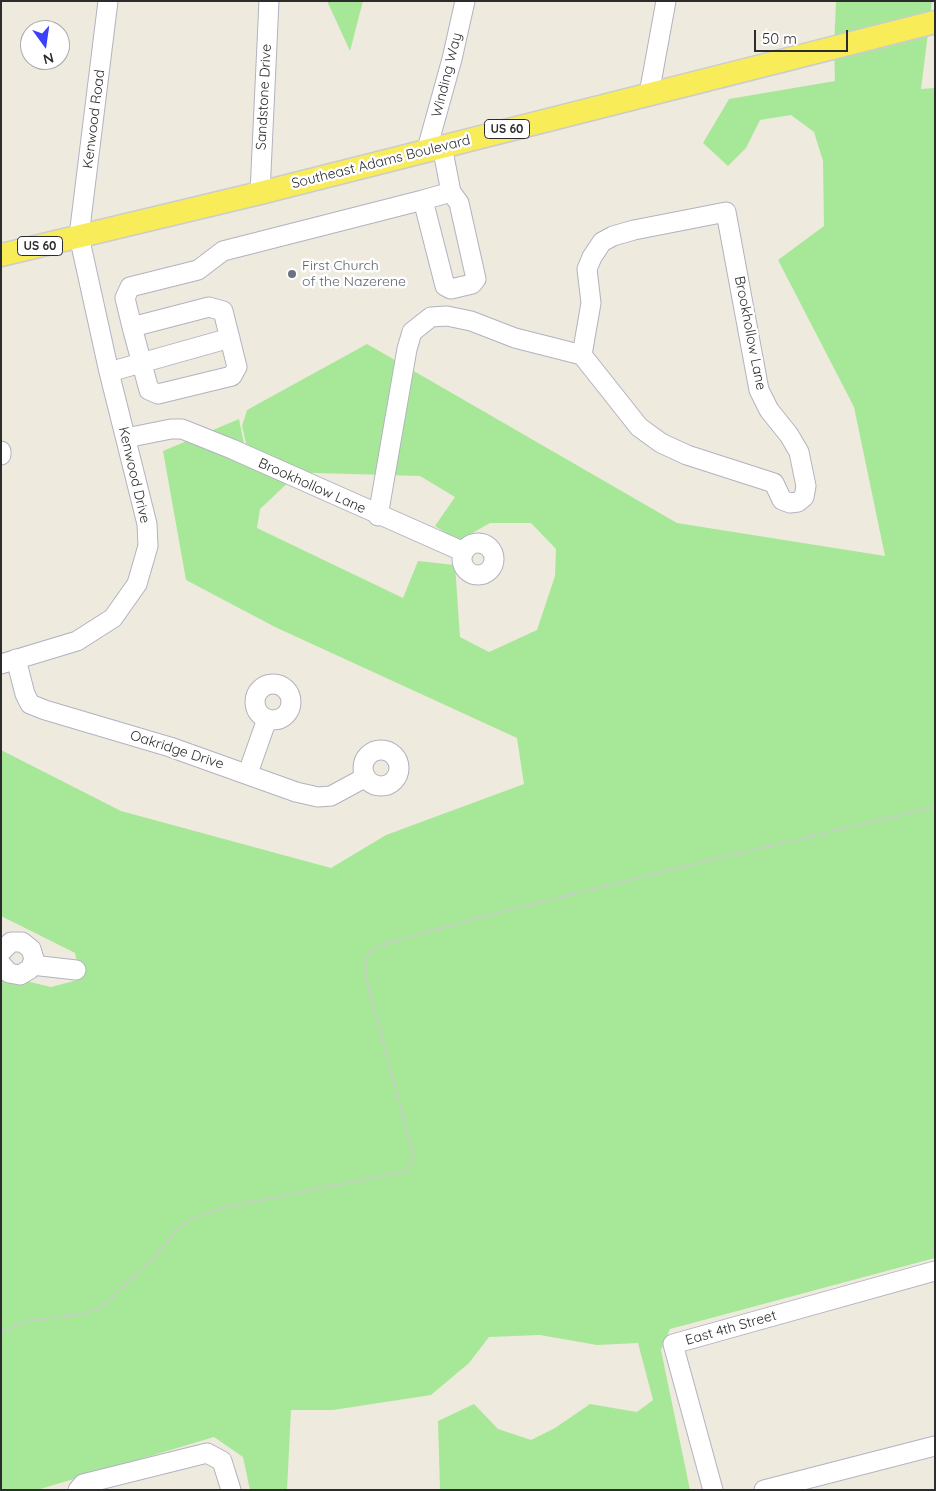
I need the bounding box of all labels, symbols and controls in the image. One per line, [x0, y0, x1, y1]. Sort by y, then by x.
north arrow [20, 20, 70, 70]
scale bar [756, 20, 850, 52]
text: 50 m [762, 29, 797, 48]
street label: Winding Way [428, 31, 466, 119]
street label: Sandstone Drive [253, 44, 275, 150]
text: N [41, 49, 56, 69]
street label: Kenwood Road [80, 69, 108, 169]
road number: US 60 [484, 120, 530, 138]
street label: Southeast Adams Boulevard [290, 132, 472, 192]
road number: US 60 [18, 237, 62, 256]
place label: First Church of the Nazerene [302, 258, 406, 290]
marker: First Church of the Nazerene [286, 268, 298, 280]
street label: Brookhollow Lane [731, 274, 769, 392]
street label: Kenwood Drive [115, 425, 153, 525]
street label: Brookhollow Lane [256, 455, 368, 517]
street label: Oakridge Drive [128, 727, 226, 773]
street label: East 4th Street [684, 1307, 778, 1349]

